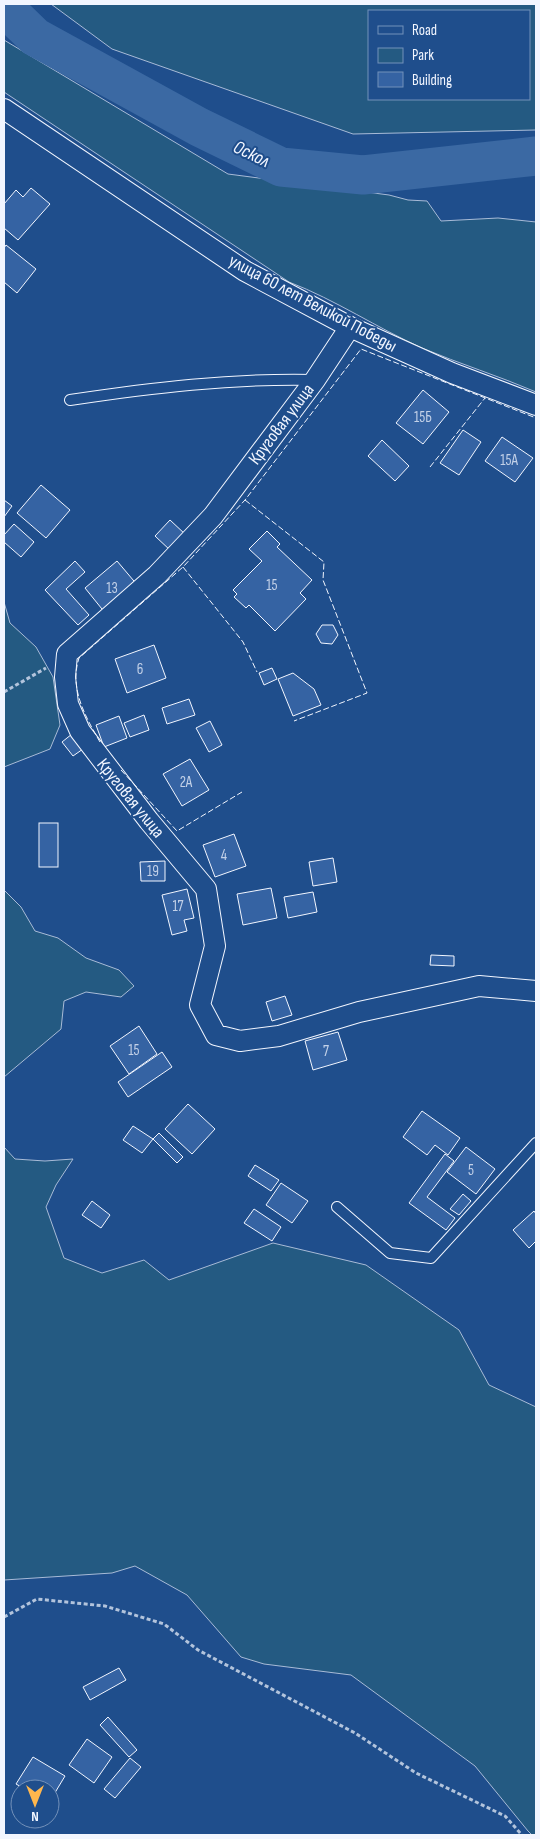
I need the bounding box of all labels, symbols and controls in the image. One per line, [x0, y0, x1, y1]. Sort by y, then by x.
legend [368, 10, 530, 100]
text: Road [412, 21, 437, 40]
text: Park [412, 46, 434, 65]
text: Building [412, 71, 452, 90]
water label: Оскол [229, 136, 273, 173]
street label: улица 60 лет Великой Победы [225, 250, 400, 357]
street label: Круговая улица [244, 380, 319, 469]
house number: 15Б [414, 408, 432, 427]
house number: 15А [500, 451, 518, 470]
house number: 15 [266, 576, 278, 595]
house number: 13 [106, 579, 118, 598]
house number: 6 [137, 660, 143, 679]
street label: Круговая улица [92, 755, 169, 842]
house number: 2А [180, 773, 193, 792]
house number: 4 [221, 846, 227, 865]
house number: 19 [147, 862, 159, 881]
house number: 17 [172, 897, 184, 916]
house number: 15 [128, 1041, 140, 1060]
house number: 7 [323, 1042, 329, 1061]
house number: 5 [468, 1161, 474, 1180]
north arrow [10, 1779, 60, 1829]
text: N [31, 1808, 39, 1825]

